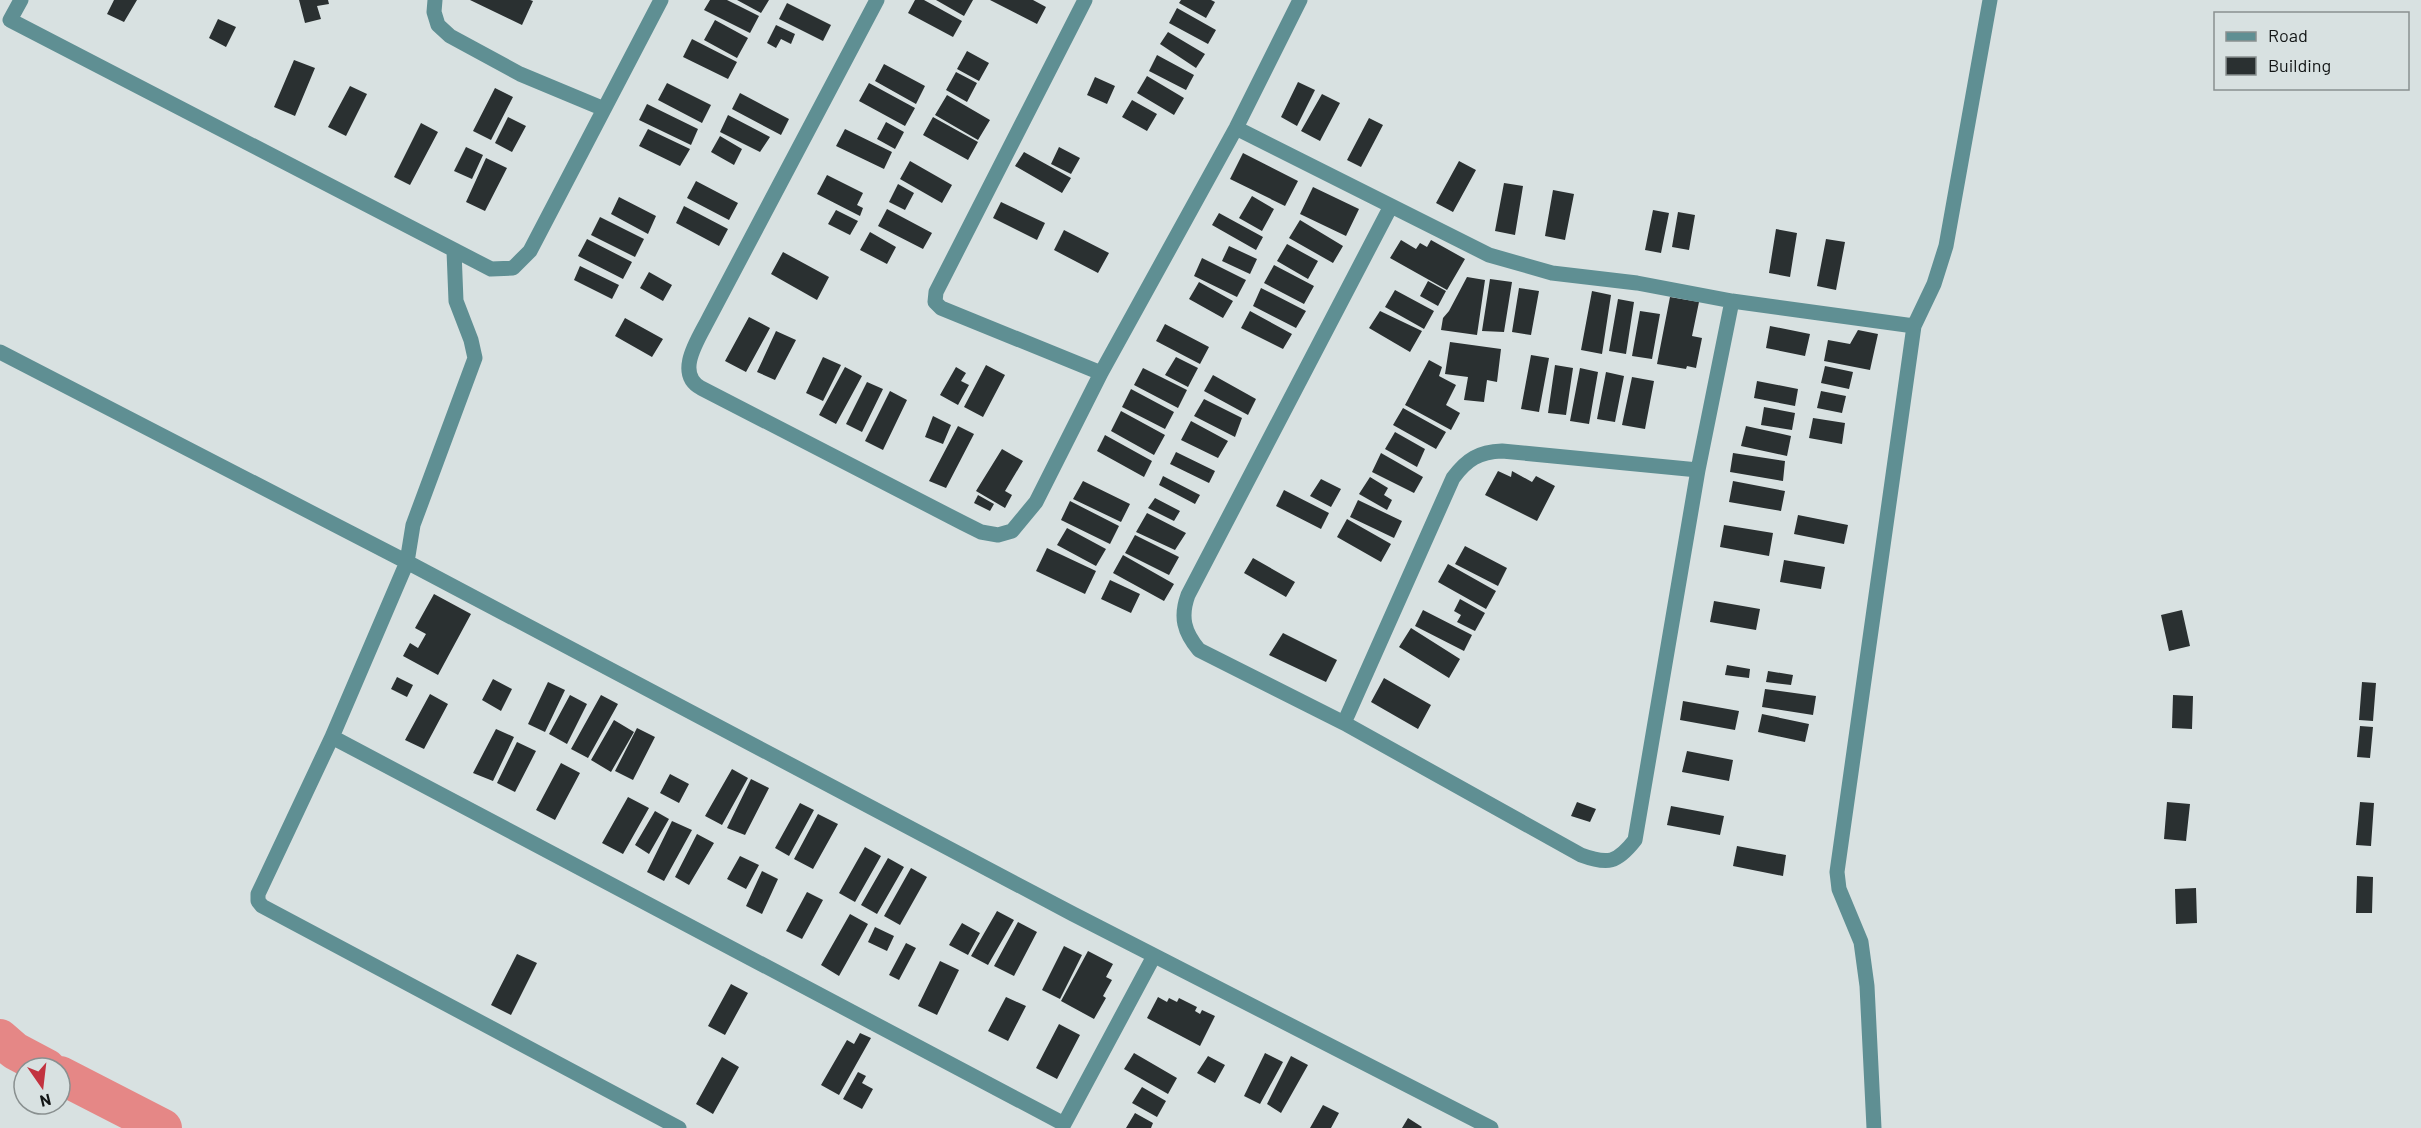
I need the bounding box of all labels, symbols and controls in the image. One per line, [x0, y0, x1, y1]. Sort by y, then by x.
legend [2214, 12, 2409, 90]
text: Road [2268, 24, 2308, 46]
text: Building [2268, 54, 2331, 76]
north arrow [12, 1056, 72, 1116]
text: N [38, 1091, 53, 1112]

